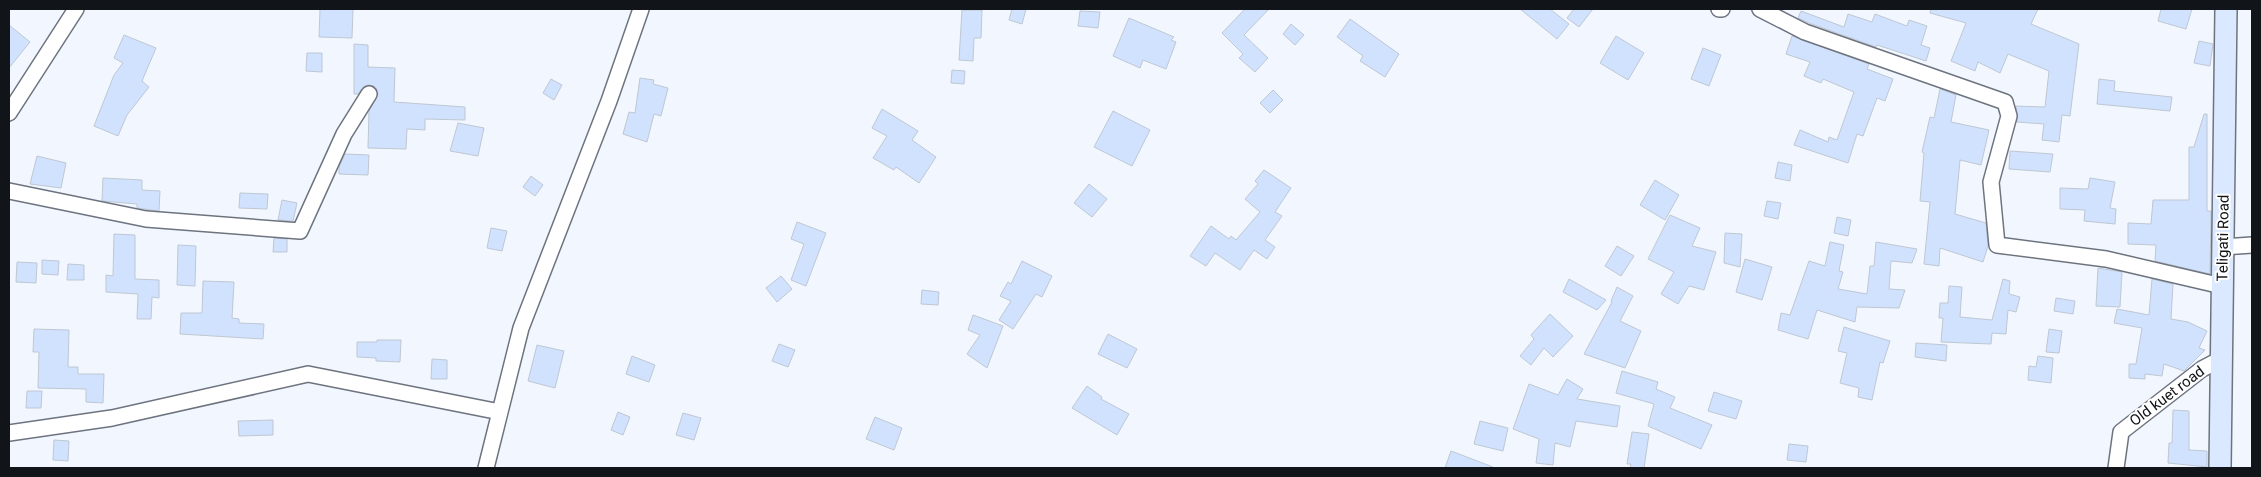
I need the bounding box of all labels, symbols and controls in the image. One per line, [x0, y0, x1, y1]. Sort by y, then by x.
street label: Teligati Road [2213, 194, 2233, 282]
street label: Old kuet road [2126, 362, 2208, 430]

